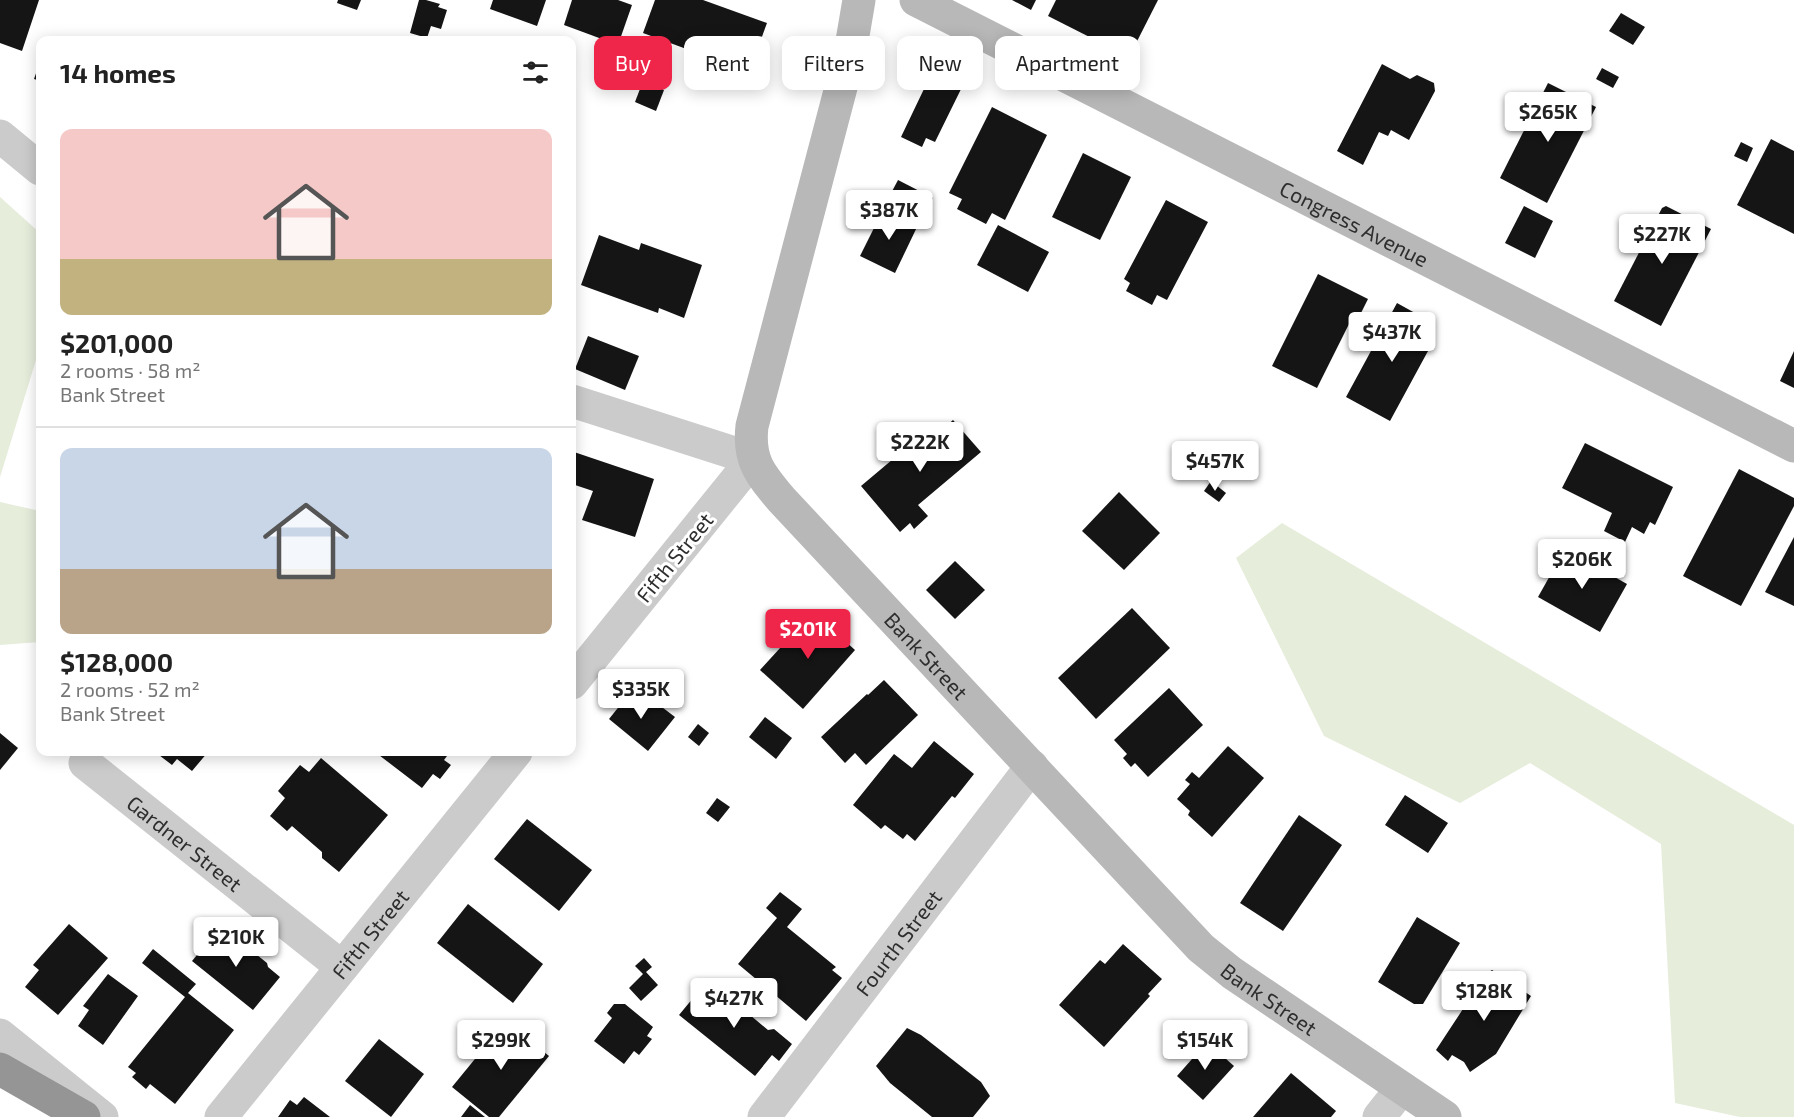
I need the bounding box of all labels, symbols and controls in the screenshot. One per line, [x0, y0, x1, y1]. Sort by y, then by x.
chip: Buy [594, 36, 672, 90]
chip: Rent [684, 36, 770, 90]
chip: Filters [782, 36, 885, 90]
chip: New [897, 36, 983, 90]
chip: Apartment [995, 36, 1140, 90]
icon: filters [519, 56, 552, 89]
text: 14 homes [60, 57, 176, 88]
pin: $265K [1506, 92, 1590, 143]
text: $265K [1519, 99, 1577, 123]
icon: home [252, 168, 360, 276]
street label: Congress Avenue [1276, 175, 1433, 271]
pin: $387K [847, 190, 931, 241]
text: $387K [860, 197, 918, 221]
pin: $227K [1620, 214, 1704, 265]
text: $227K [1633, 221, 1691, 245]
pin: $437K [1350, 312, 1434, 363]
text: $437K [1363, 319, 1421, 343]
text: $201,000 [60, 327, 173, 358]
text: 2 rooms · 58 m² [60, 358, 201, 382]
text: Bank Street [60, 382, 165, 406]
pin: $222K [878, 422, 962, 473]
text: $222K [890, 429, 950, 453]
pin: $457K [1173, 441, 1257, 492]
text: $457K [1186, 448, 1244, 472]
icon: home [252, 487, 360, 595]
street label: Fifth Street [630, 507, 718, 607]
pin: $206K [1540, 539, 1624, 590]
text: $206K [1552, 546, 1612, 570]
street label: Bank Street [880, 606, 974, 704]
pin: $201K [766, 609, 850, 660]
text: $201K [779, 616, 837, 640]
text: $128,000 [60, 646, 173, 677]
pin: $335K [599, 669, 683, 720]
text: $335K [612, 676, 670, 700]
text: 2 rooms · 52 m² [60, 677, 200, 701]
text: Bank Street [60, 701, 165, 725]
street label: Gardner Street [123, 789, 248, 896]
street label: Fifth Street [326, 884, 413, 983]
street label: Fourth Street [849, 884, 946, 1000]
pin: $210K [194, 917, 278, 968]
text: $210K [207, 924, 265, 948]
street label: Bank Street [1216, 957, 1322, 1040]
pin: $128K [1442, 971, 1526, 1022]
pin: $427K [692, 978, 776, 1029]
text: $128K [1456, 978, 1513, 1002]
text: $427K [704, 985, 764, 1009]
pin: $299K [459, 1020, 543, 1071]
pin: $154K [1163, 1020, 1247, 1071]
text: $299K [471, 1027, 531, 1051]
text: $154K [1177, 1027, 1233, 1051]

